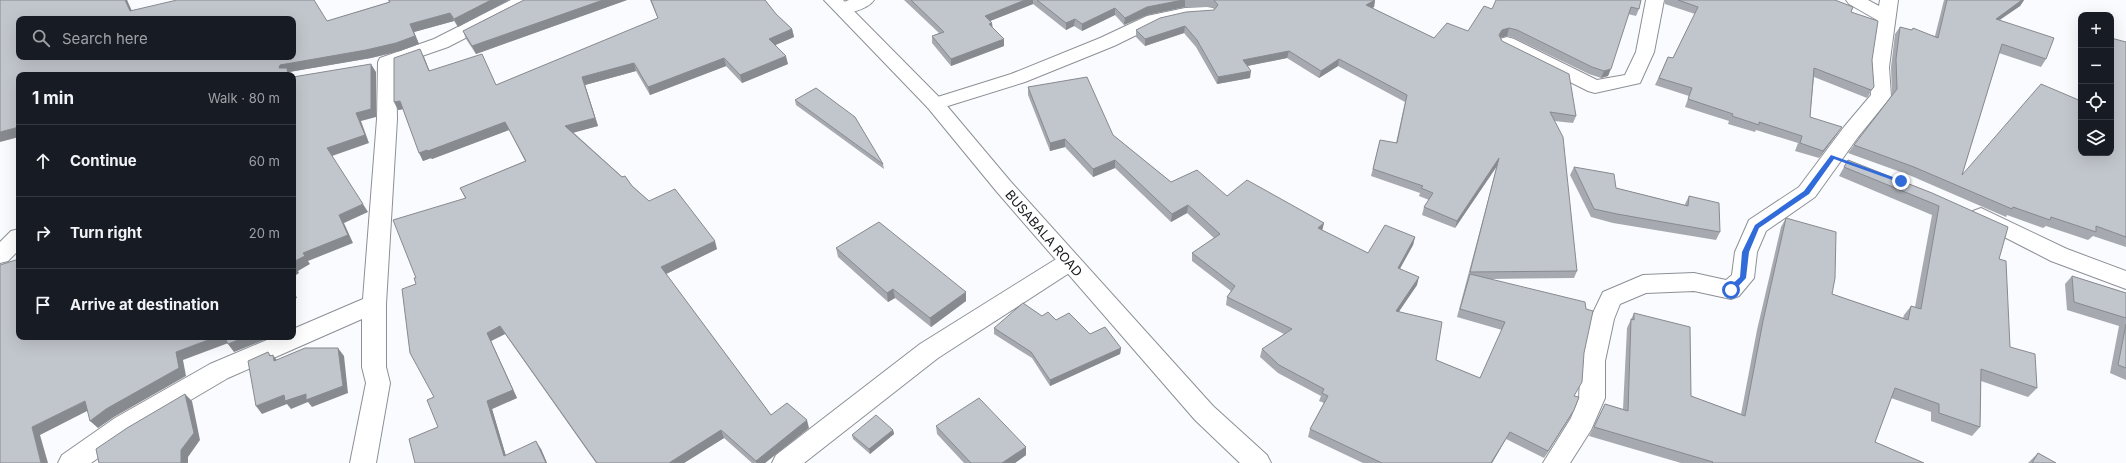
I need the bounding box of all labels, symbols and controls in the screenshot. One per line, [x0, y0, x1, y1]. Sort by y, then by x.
map controls [2078, 12, 2114, 156]
button: + [2078, 12, 2114, 48]
search box [16, 16, 296, 60]
icon: search [30, 27, 52, 49]
text: Search here [62, 29, 148, 48]
button: − [2078, 48, 2114, 84]
button: locate [2078, 84, 2114, 120]
text: 1 min [32, 88, 74, 108]
text: Walk · 80 m [208, 90, 280, 106]
button: layers [2078, 120, 2114, 156]
icon: ahead [32, 150, 54, 172]
text: Continue [70, 151, 137, 170]
text: 60 m [249, 153, 280, 169]
route end [1892, 172, 1910, 190]
street label: BUSABALA ROAD [1002, 187, 1086, 279]
icon: right [32, 222, 54, 244]
text: Turn right [70, 223, 142, 242]
text: 20 m [249, 225, 280, 241]
route start [1722, 281, 1740, 299]
icon: arrive [32, 294, 54, 316]
text: Arrive at destination [70, 295, 219, 314]

